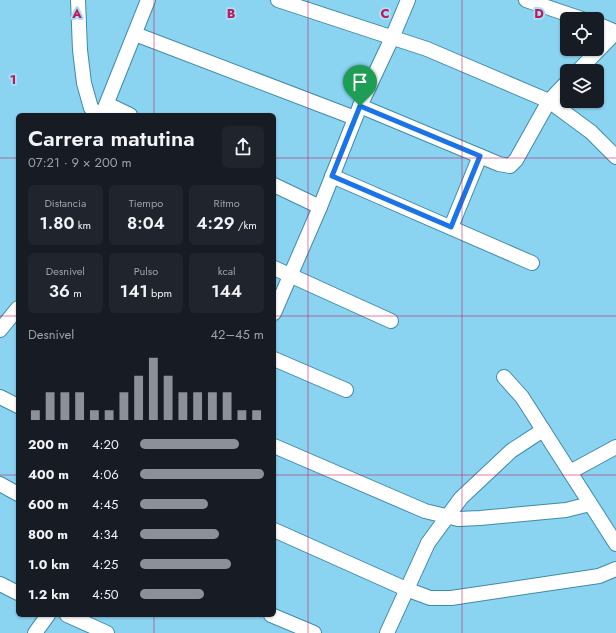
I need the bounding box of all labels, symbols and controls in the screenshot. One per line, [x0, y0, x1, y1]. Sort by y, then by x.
text: A [71, 4, 82, 23]
text: B [227, 4, 236, 23]
text: C [380, 4, 390, 23]
text: D [534, 4, 544, 23]
map controls [560, 12, 604, 108]
button: locate [560, 12, 604, 56]
button: layers [560, 64, 604, 108]
pin [343, 65, 377, 106]
text: 1 [10, 70, 16, 89]
icon: arrive [349, 71, 371, 93]
text: Carrera matutina [28, 122, 195, 154]
button: share [222, 126, 264, 168]
text: 07:21 · 9 × 200 m [28, 153, 132, 172]
text: Distancia [44, 195, 86, 211]
text: Tiempo [129, 195, 163, 211]
text: Ritmo [214, 195, 240, 211]
text: 1.80 [40, 211, 74, 235]
text: 8:04 [127, 211, 165, 235]
text: 4:29 [196, 211, 235, 235]
text: km [74, 217, 91, 233]
text: /km [235, 217, 257, 233]
text: Desnivel [46, 263, 85, 279]
text: Pulso [134, 263, 158, 279]
text: kcal [218, 263, 236, 279]
text: 36 [49, 279, 70, 303]
text: 141 [120, 279, 148, 303]
text: 144 [211, 279, 242, 303]
text: m [70, 285, 82, 301]
text: bpm [148, 285, 172, 301]
text: Desnivel [28, 325, 74, 344]
text: 42–45 m [210, 325, 264, 344]
text: 200 m [28, 435, 68, 454]
text: 4:20 [92, 435, 119, 454]
text: 400 m [28, 465, 69, 484]
text: 4:06 [92, 465, 119, 484]
text: 600 m [28, 495, 68, 514]
text: 4:45 [92, 495, 118, 514]
text: 800 m [28, 525, 68, 544]
text: 4:34 [92, 525, 118, 544]
text: 1.0 km [28, 555, 69, 574]
text: 4:25 [92, 555, 118, 574]
text: 1.2 km [28, 585, 69, 604]
text: 4:50 [92, 585, 119, 604]

